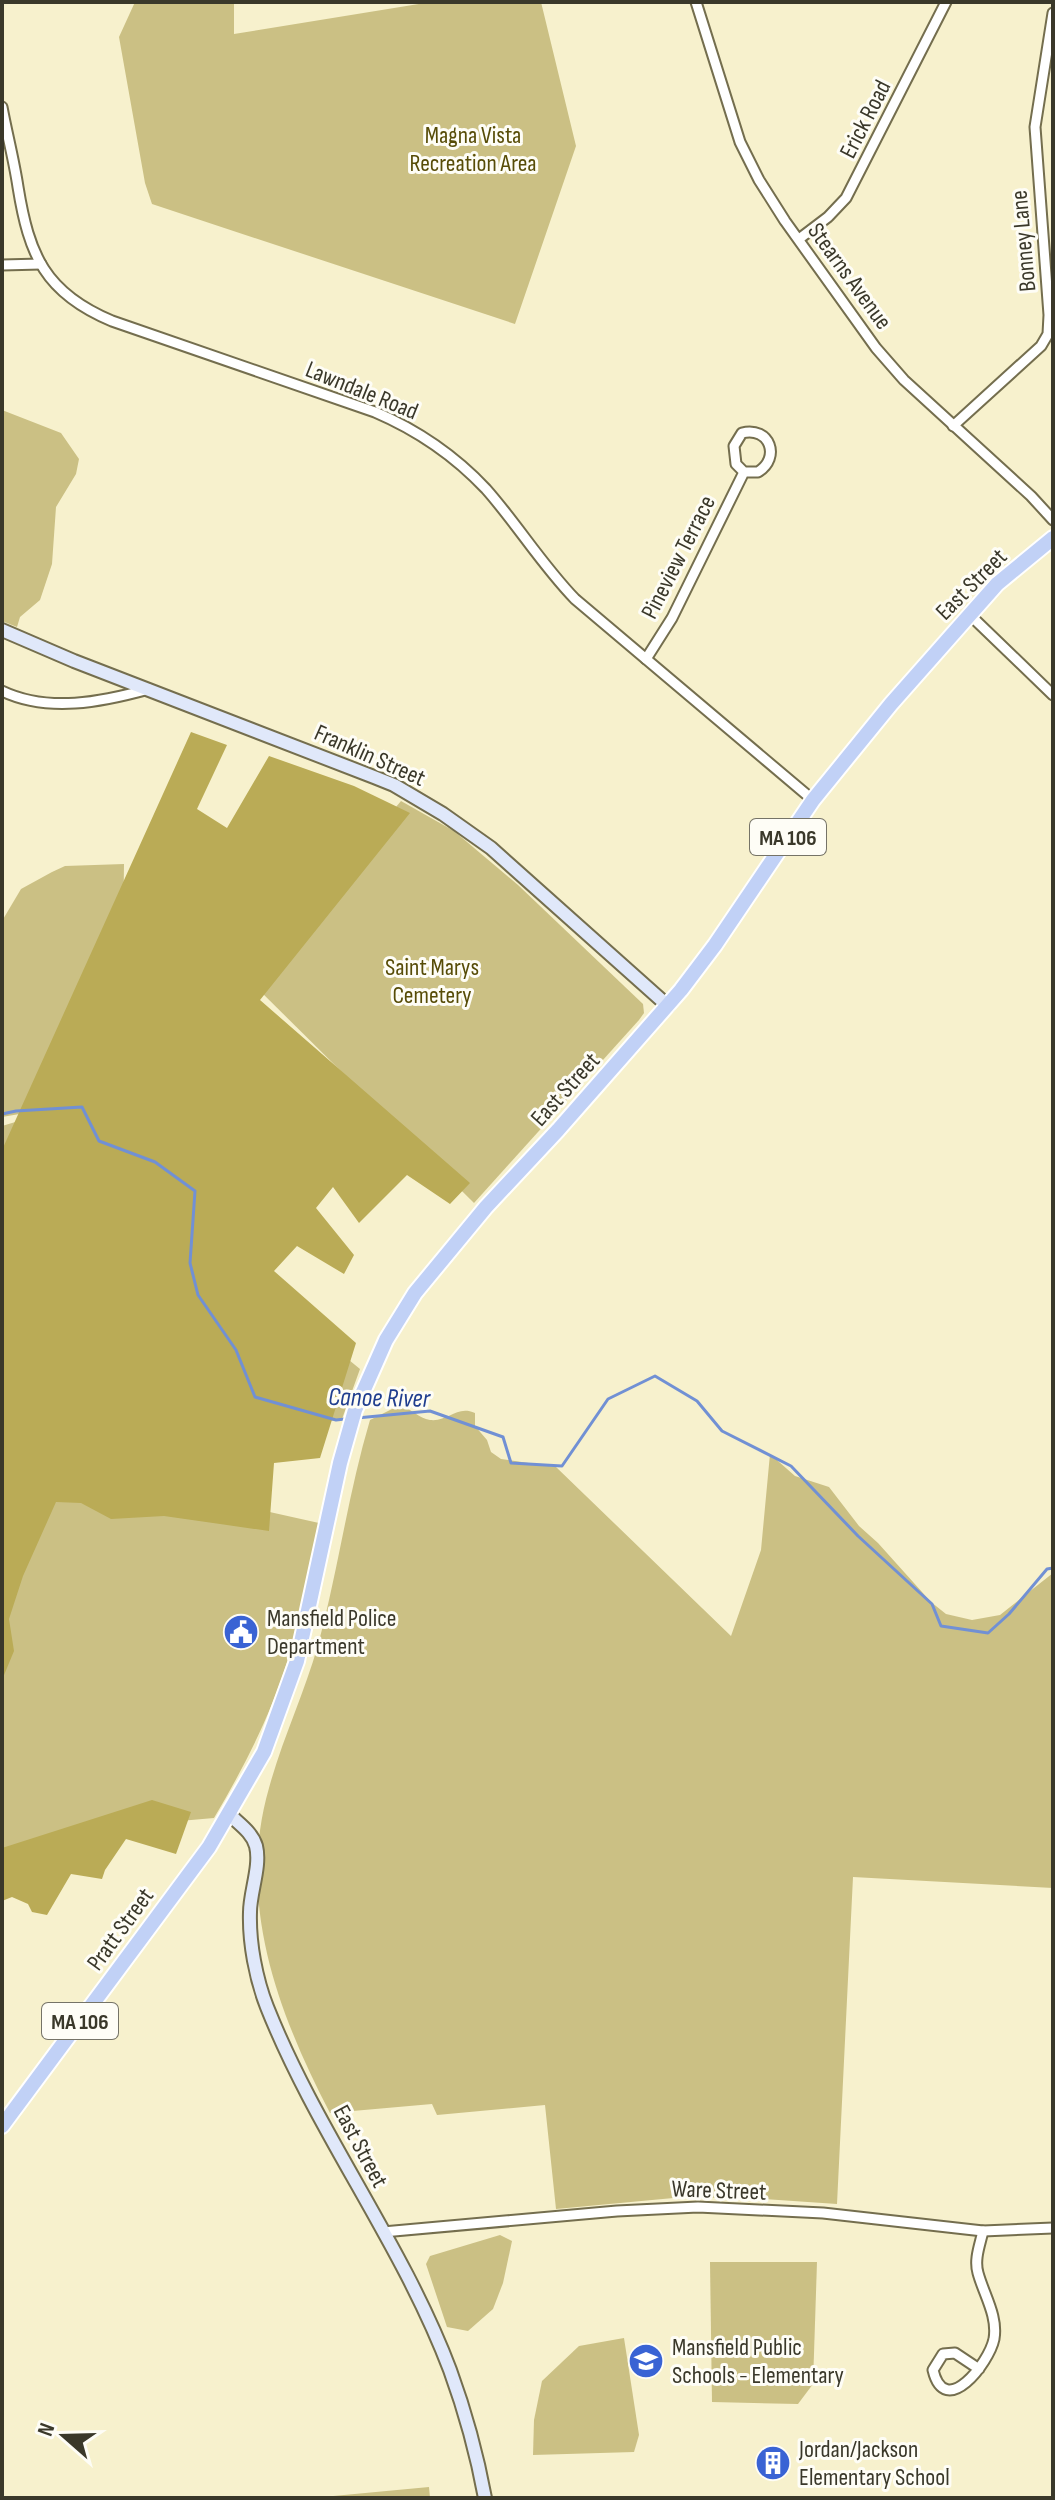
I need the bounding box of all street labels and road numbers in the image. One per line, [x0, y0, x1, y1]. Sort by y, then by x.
street label: Erick Road [834, 75, 897, 163]
street label: Bonney Lane [1005, 189, 1042, 293]
street label: Stearns Avenue [801, 217, 898, 335]
street label: Lawndale Road [301, 355, 422, 426]
street label: Pineview Terrace [635, 491, 722, 624]
street label: East Street [930, 543, 1013, 626]
street label: Franklin Street [310, 718, 430, 793]
road number: MA 106 [750, 819, 826, 855]
street label: East Street [525, 1046, 606, 1132]
street label: Pratt Street [81, 1882, 160, 1976]
road number: MA 106 [42, 2003, 118, 2039]
street label: East Street [327, 2100, 394, 2192]
street label: Ware Street [671, 2174, 767, 2207]

